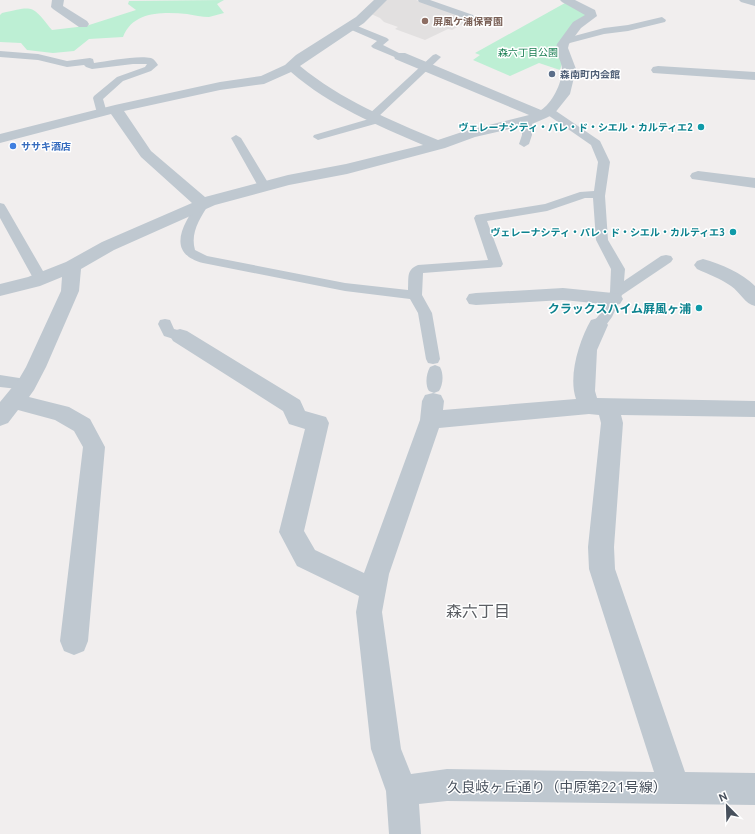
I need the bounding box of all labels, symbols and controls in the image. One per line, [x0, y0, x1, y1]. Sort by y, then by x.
marker: 屏風ケ浦保育園 [420, 16, 430, 26]
place label: 屏風ケ浦保育園 [433, 16, 503, 27]
park label: 森六丁目公園 [498, 47, 558, 58]
marker: 森南町内会館 [547, 69, 557, 79]
place label: 森南町内会館 [560, 69, 620, 80]
place label: ヴェレーナシティ・パレ・ド・シエル・カルティエ2 [459, 122, 693, 133]
marker: ヴェレーナシティ・パレ・ド・シエル・カルティエ2 [696, 122, 706, 132]
marker: ササキ酒店 [8, 141, 18, 151]
place label: ササキ酒店 [21, 141, 71, 152]
place label: ヴェレーナシティ・パレ・ド・シエル・カルティエ3 [491, 227, 725, 238]
marker: ヴェレーナシティ・パレ・ド・シエル・カルティエ3 [728, 227, 738, 237]
place label: クラックスハイム屛風ヶ浦 [548, 302, 691, 315]
marker: クラックスハイム屛風ヶ浦 [694, 303, 704, 313]
district label: 森六丁目 [446, 602, 510, 620]
street label: 久良岐ヶ丘通り（中原第221号線） [447, 779, 667, 795]
north arrow [707, 786, 747, 826]
text: N [717, 790, 729, 804]

